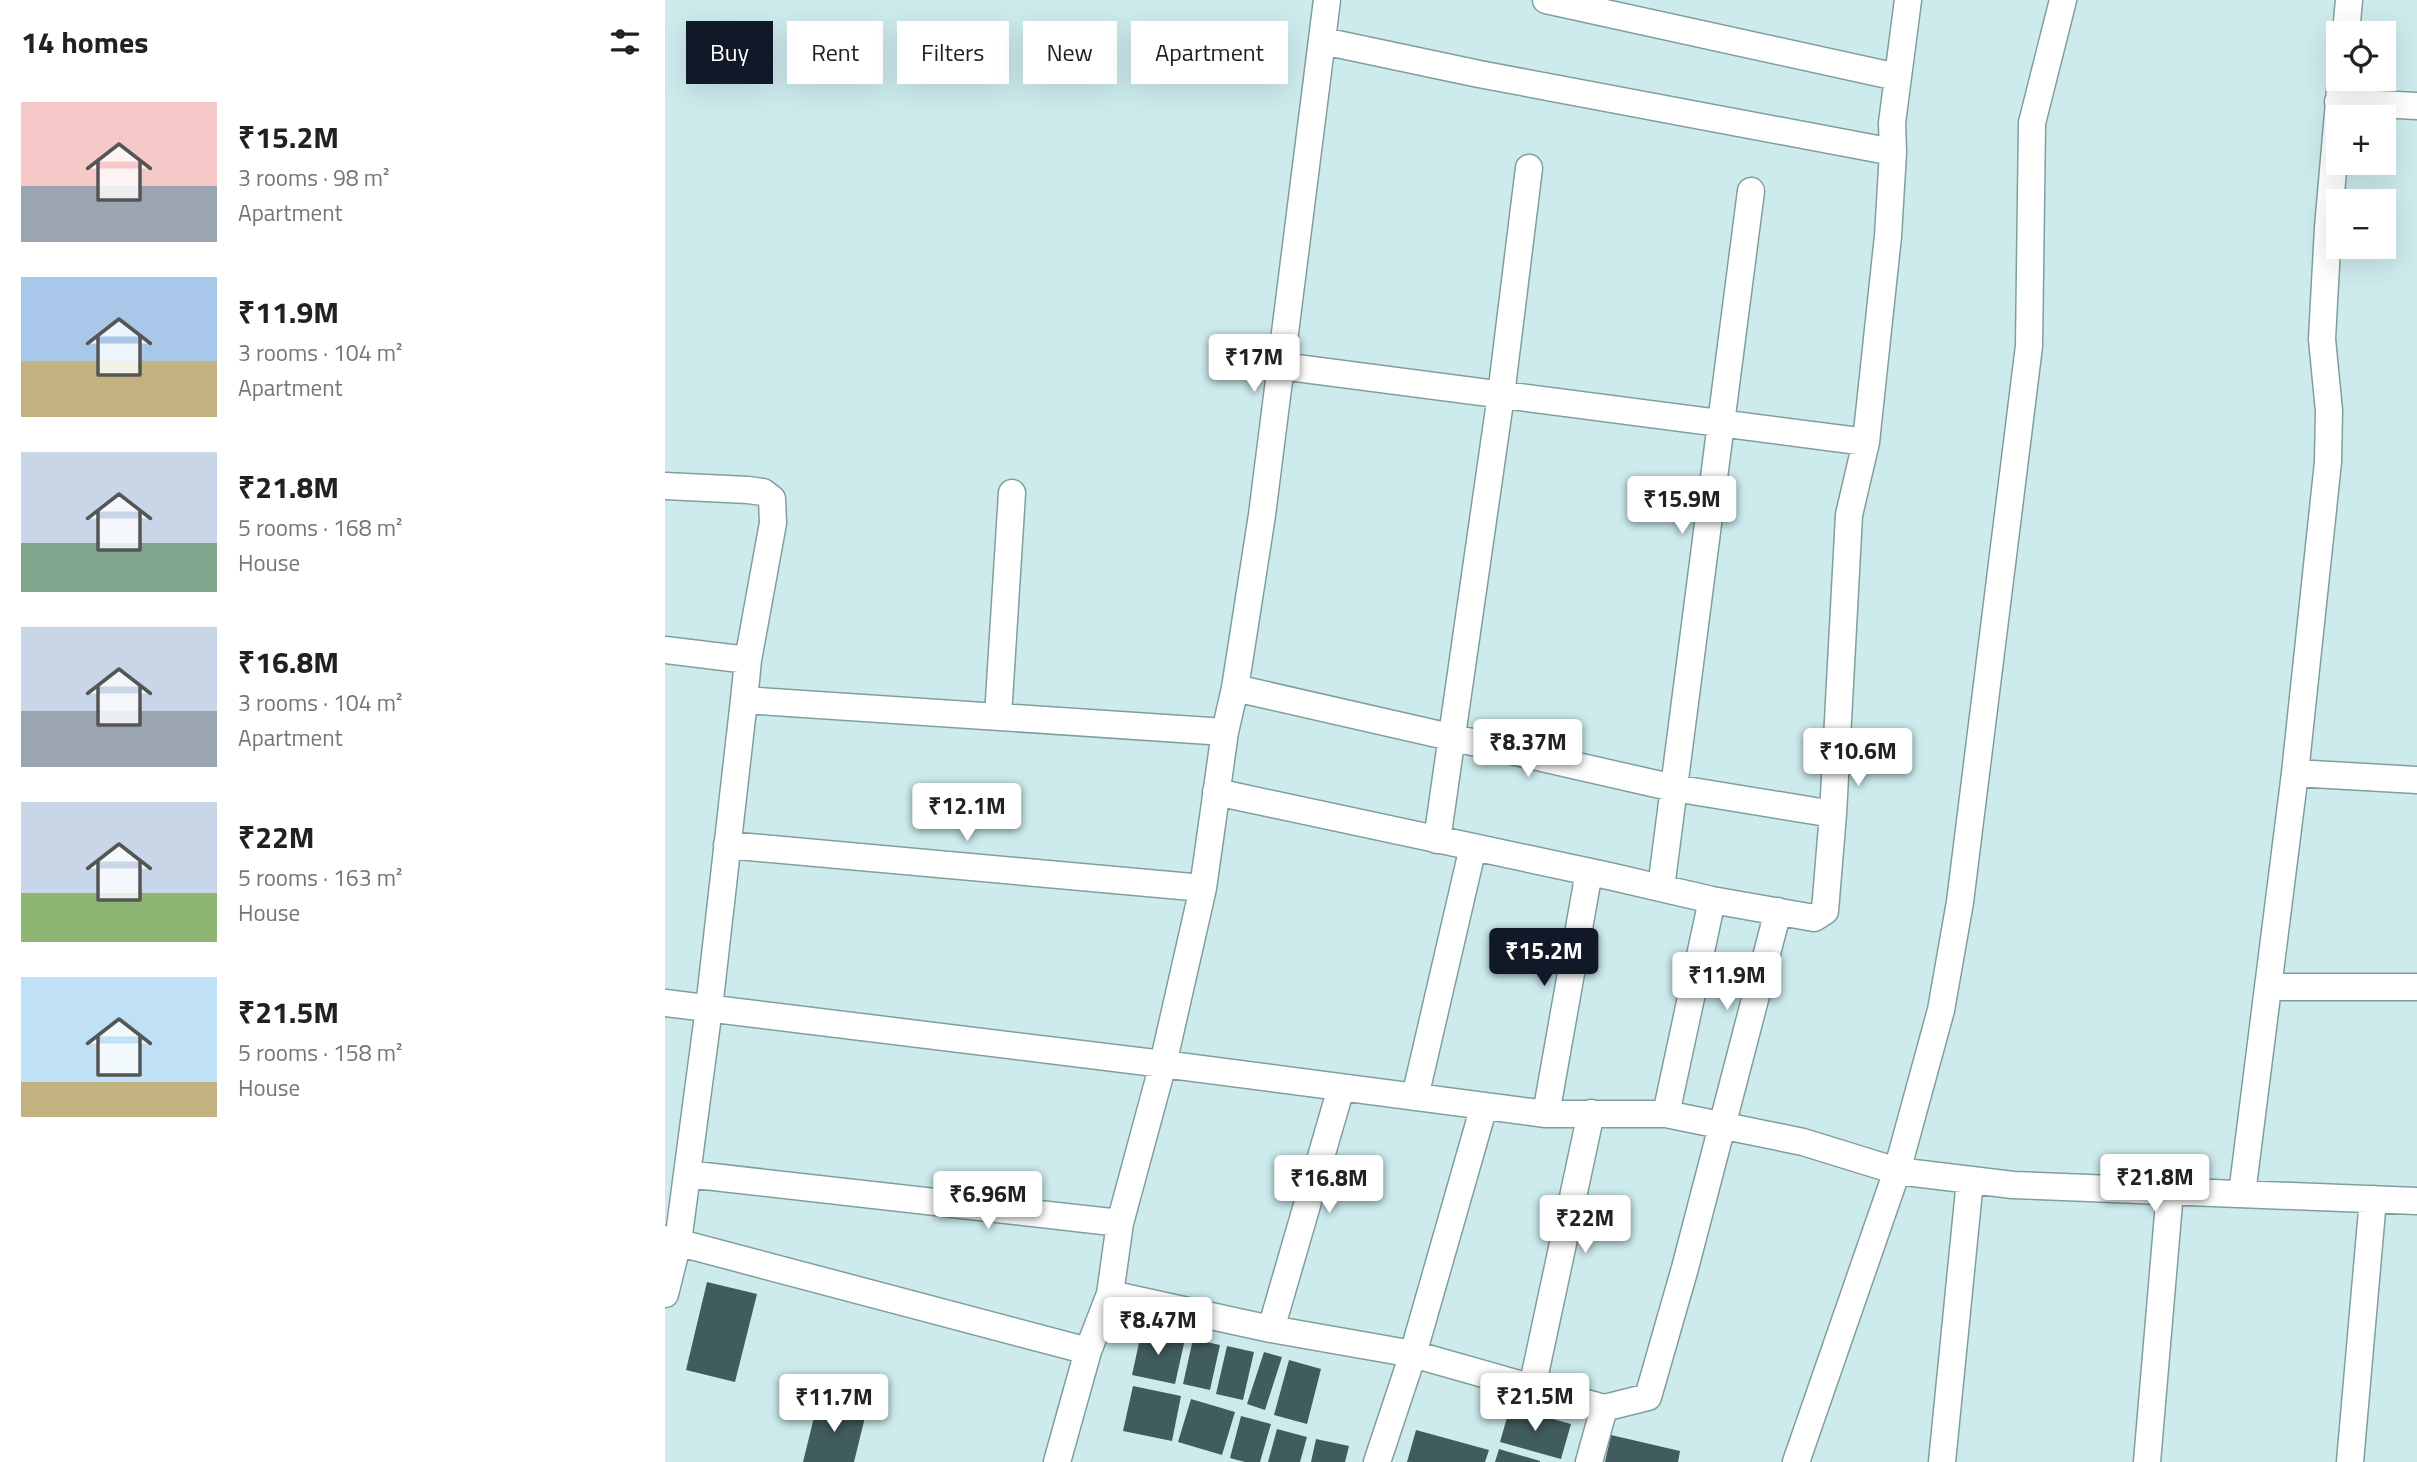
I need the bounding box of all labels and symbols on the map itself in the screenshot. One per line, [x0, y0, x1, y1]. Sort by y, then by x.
pin: ₹17M [1213, 334, 1295, 394]
pin: ₹15.9M [1625, 476, 1739, 536]
pin: ₹8.37M [1471, 720, 1585, 779]
pin: ₹10.6M [1801, 728, 1915, 788]
pin: ₹12.1M [910, 784, 1024, 843]
pin: ₹15.2M [1487, 928, 1601, 988]
pin: ₹11.9M [1670, 953, 1784, 1012]
pin: ₹21.8M [2098, 1154, 2212, 1214]
pin: ₹16.8M [1272, 1156, 1386, 1215]
pin: ₹6.96M [931, 1172, 1045, 1231]
pin: ₹22M [1544, 1196, 1626, 1255]
pin: ₹8.47M [1101, 1298, 1215, 1357]
pin: ₹11.7M [777, 1374, 891, 1434]
pin: ₹21.5M [1478, 1374, 1592, 1433]

